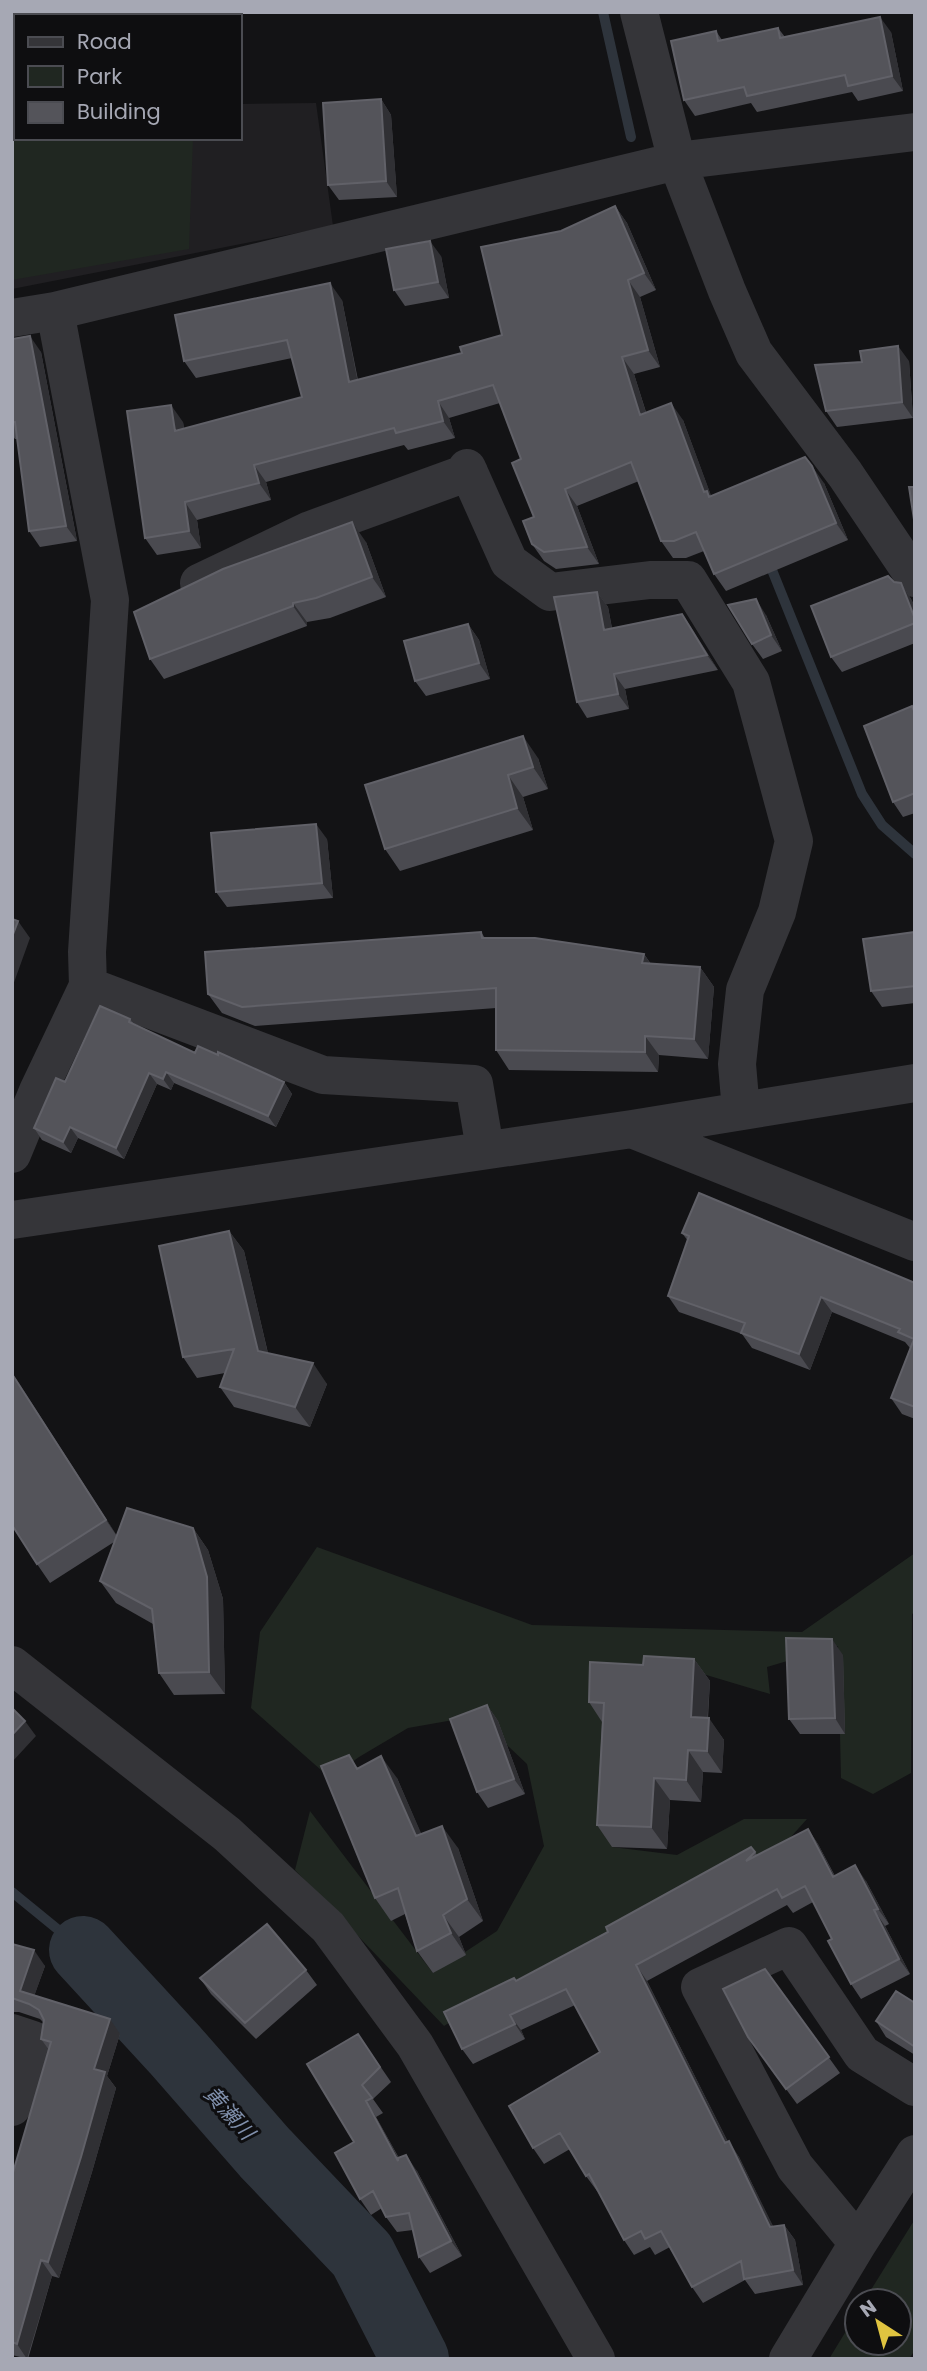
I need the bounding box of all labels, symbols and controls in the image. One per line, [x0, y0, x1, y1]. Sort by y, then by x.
legend [14, 14, 242, 140]
text: Road [77, 27, 132, 56]
text: Park [77, 62, 122, 91]
text: Building [77, 97, 161, 126]
water label: 黄瀬川 [198, 2080, 263, 2147]
north arrow [843, 2287, 913, 2357]
text: N [855, 2294, 882, 2324]

